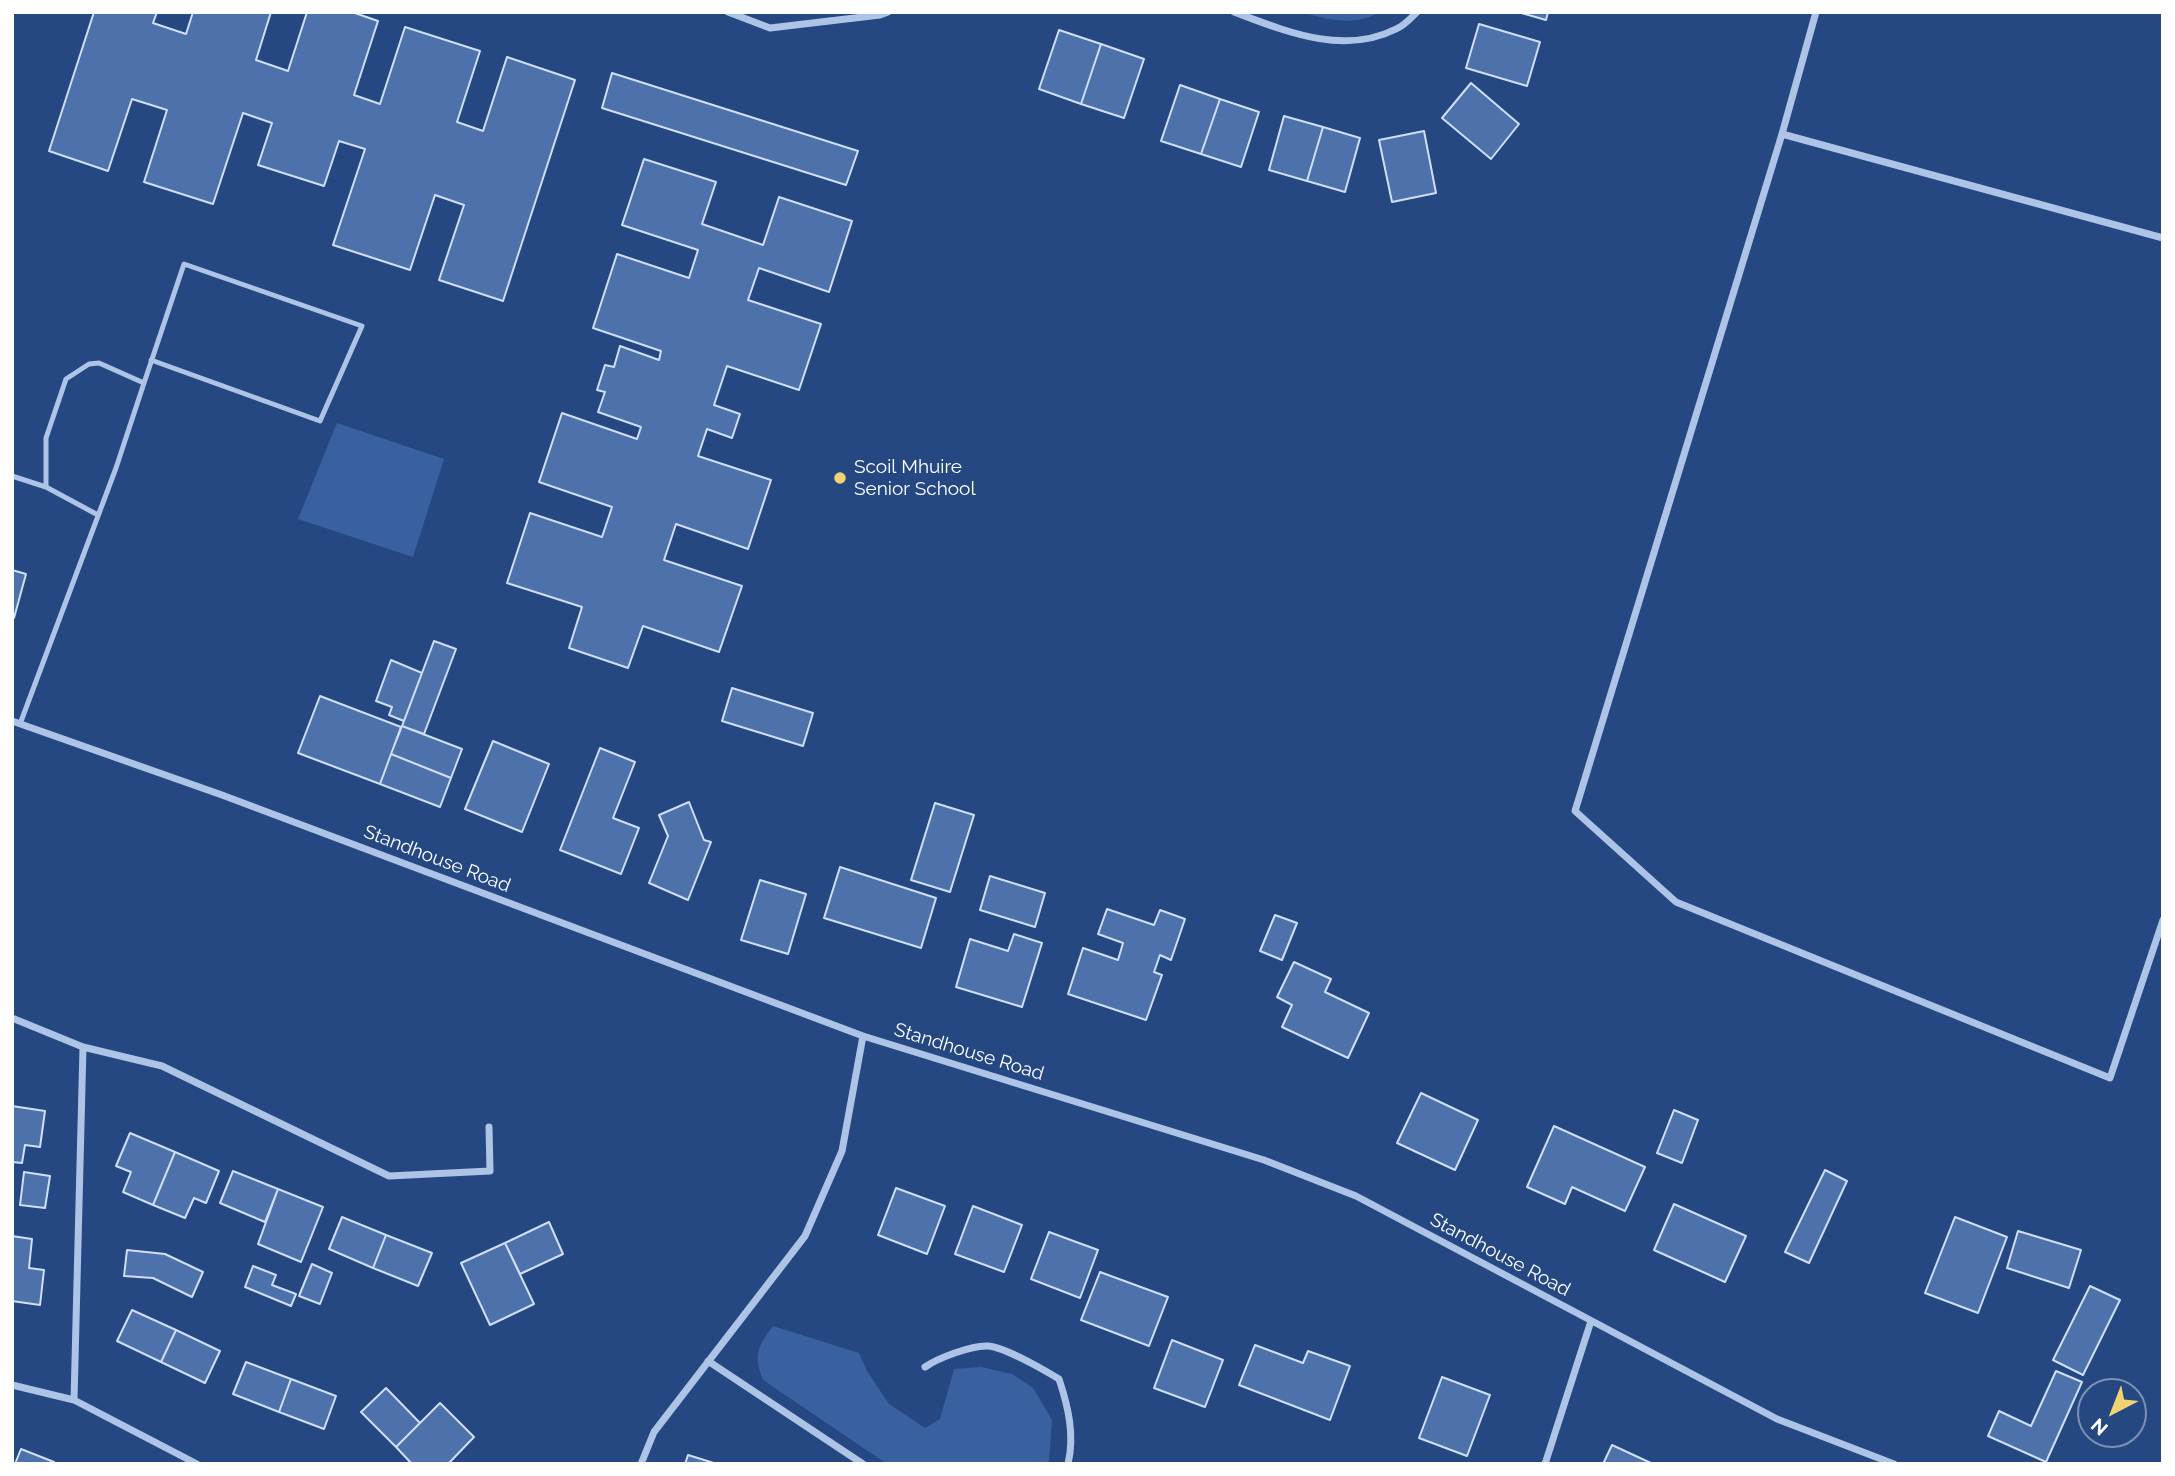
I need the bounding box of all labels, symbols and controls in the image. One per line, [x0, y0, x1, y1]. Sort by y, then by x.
place label: Scoil Mhuire Senior School [854, 456, 976, 500]
marker: Scoil Mhuire Senior School [832, 470, 848, 486]
street label: Standhouse Road [360, 821, 514, 897]
street label: Standhouse Road [891, 1018, 1047, 1086]
street label: Standhouse Road [1426, 1208, 1574, 1302]
north arrow [2077, 1378, 2147, 1448]
text: N [2087, 1414, 2112, 1440]

